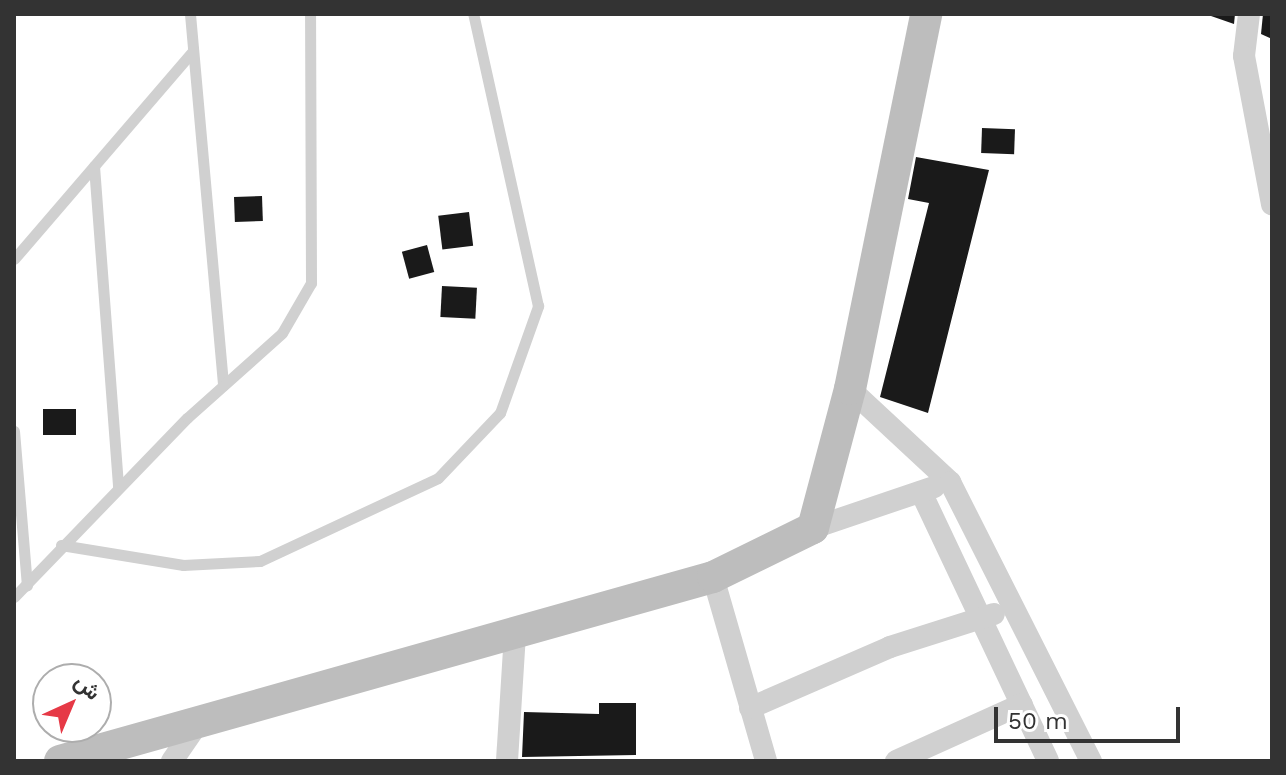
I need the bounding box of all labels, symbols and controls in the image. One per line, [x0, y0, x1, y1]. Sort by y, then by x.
north arrow [32, 663, 112, 743]
text: ش [69, 669, 106, 705]
scale bar [998, 691, 1184, 741]
text: 50 m [1008, 707, 1068, 735]

